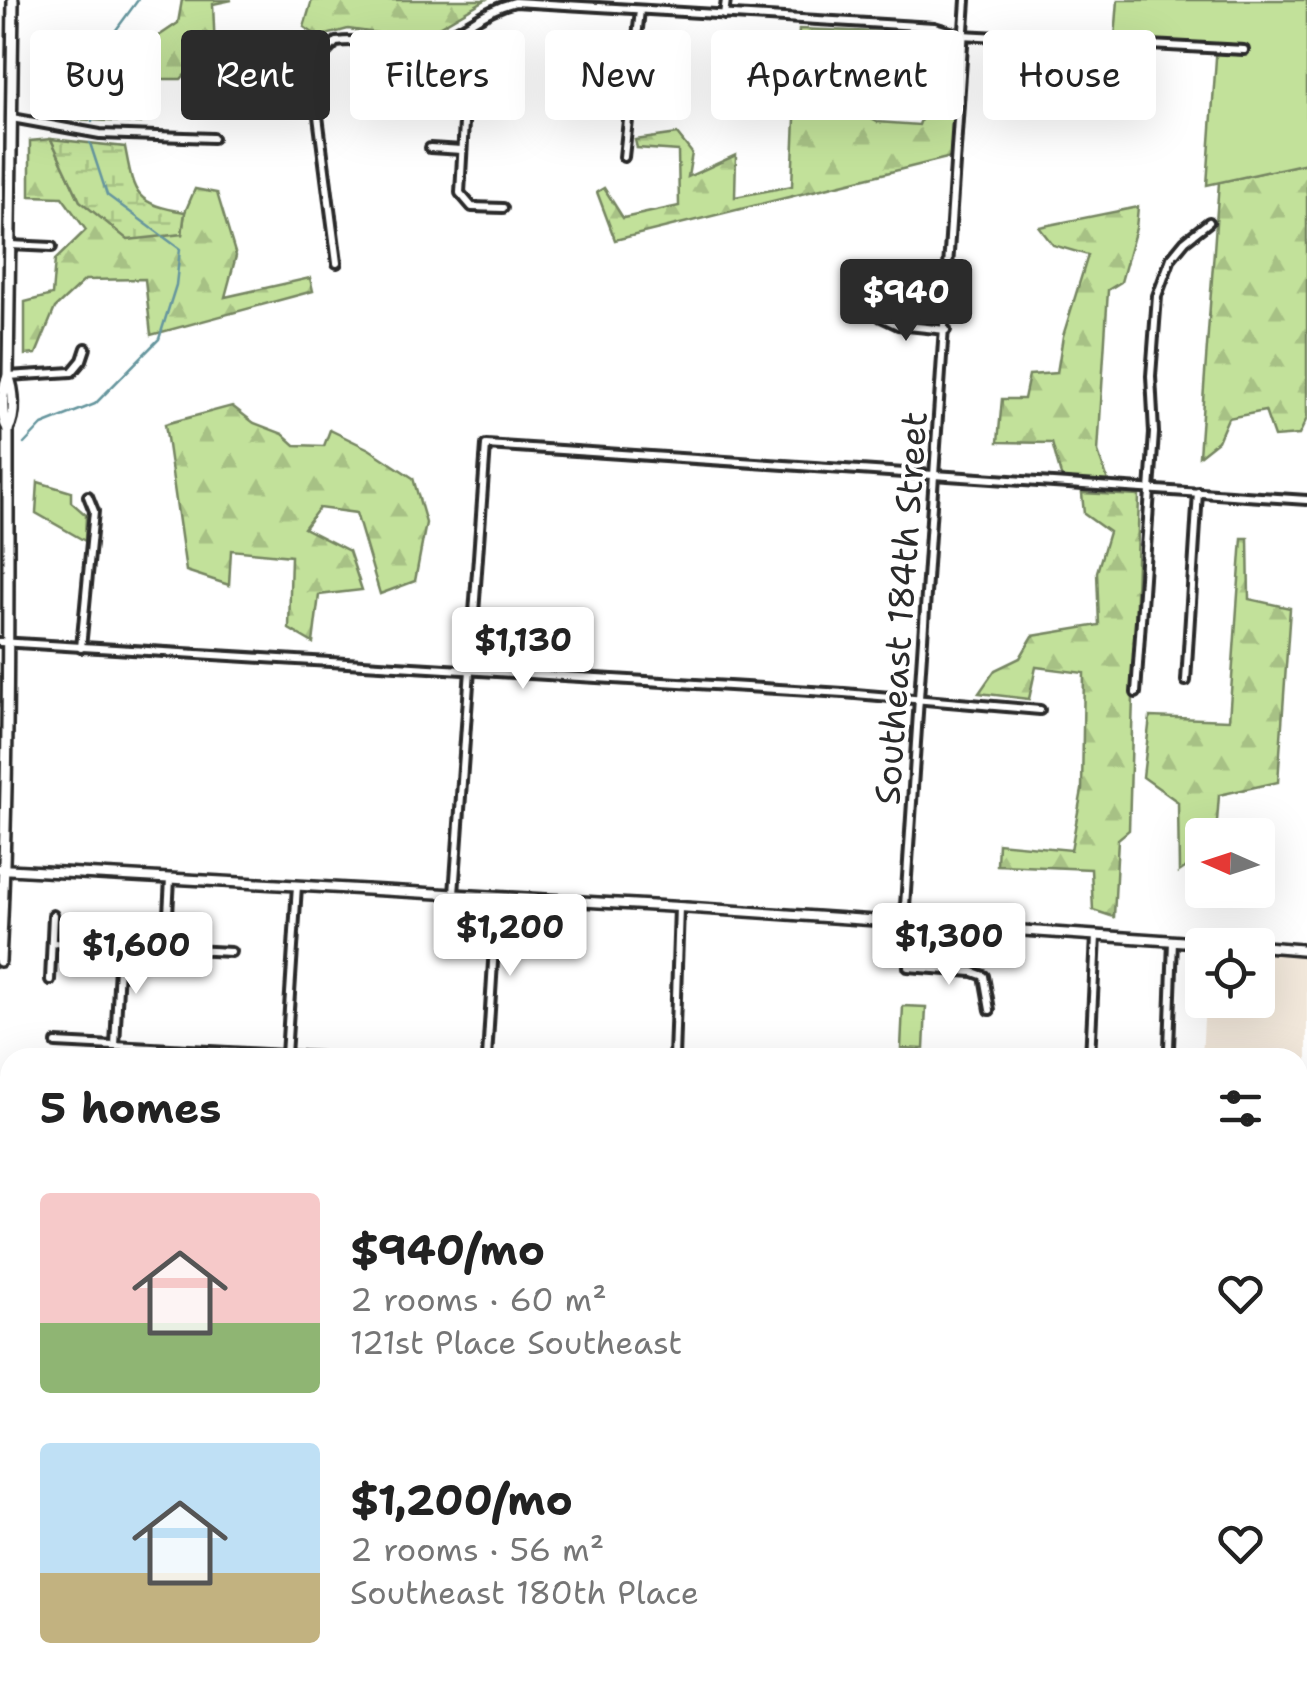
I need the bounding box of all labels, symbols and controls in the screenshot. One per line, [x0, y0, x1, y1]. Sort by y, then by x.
chip: Buy [30, 30, 161, 120]
chip: Rent [181, 30, 330, 120]
chip: Filters [350, 30, 525, 120]
chip: New [545, 30, 691, 120]
chip: Apartment [711, 30, 963, 120]
chip: House [983, 30, 1156, 120]
pin: $940 [847, 259, 965, 344]
text: $940 [862, 270, 950, 313]
street label: Southeast 184th Street [863, 410, 938, 806]
pin: $1,130 [442, 607, 604, 692]
text: $1,130 [474, 618, 572, 661]
north arrow [1185, 818, 1275, 908]
map controls [1185, 818, 1275, 1018]
pin: $1,200 [429, 894, 591, 979]
pin: $1,300 [868, 903, 1030, 988]
text: $1,200 [456, 905, 564, 948]
pin: $1,600 [55, 912, 217, 997]
text: $1,300 [894, 914, 1004, 957]
text: $1,600 [81, 923, 191, 966]
button: locate [1185, 928, 1275, 1018]
text: 5 homes [40, 1080, 221, 1136]
icon: filters [1213, 1081, 1268, 1136]
text: $940/mo [350, 1222, 545, 1278]
icon: home [120, 1233, 240, 1353]
icon: heart [1213, 1266, 1268, 1321]
text: 2 rooms · 60 m² [350, 1278, 607, 1321]
text: 121st Place Southeast [350, 1321, 682, 1364]
text: $1,200/mo [350, 1472, 573, 1528]
icon: home [120, 1483, 240, 1603]
icon: heart [1213, 1516, 1268, 1571]
text: 2 rooms · 56 m² [350, 1528, 604, 1571]
text: Southeast 180th Place [350, 1571, 699, 1614]

